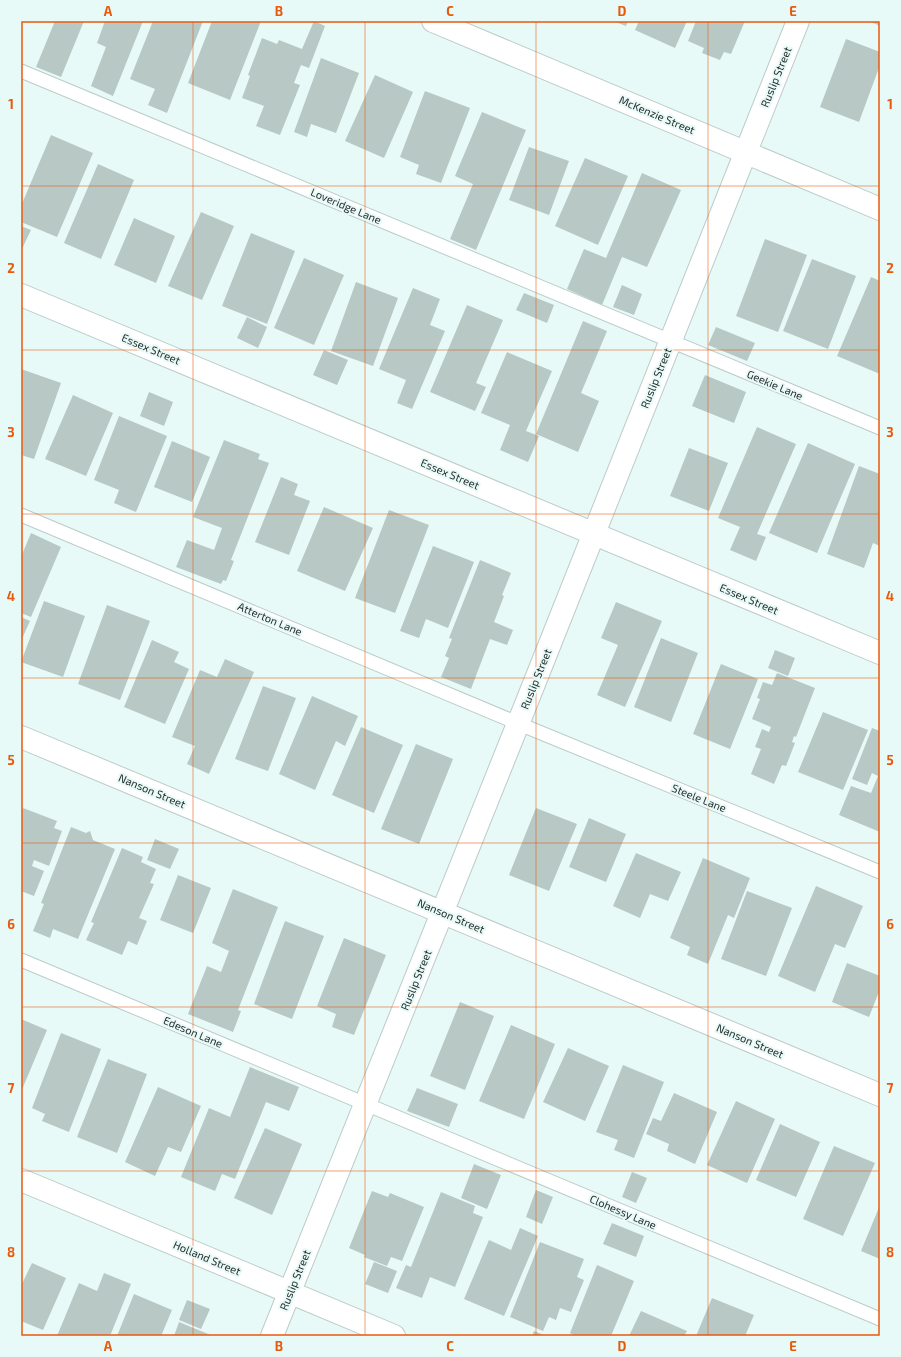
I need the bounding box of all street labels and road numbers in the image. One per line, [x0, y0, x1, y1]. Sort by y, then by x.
street label: Ruslip Street [758, 45, 794, 109]
street label: McKenzie Street [617, 93, 697, 136]
street label: Loveridge Lane [309, 185, 384, 226]
street label: Essex Street [120, 330, 182, 367]
street label: Ruslip Street [638, 346, 674, 410]
street label: Geekie Lane [745, 367, 805, 402]
street label: Essex Street [419, 455, 481, 492]
street label: Essex Street [718, 580, 780, 617]
street label: Atterton Lane [236, 599, 304, 638]
street label: Ruslip Street [518, 647, 554, 711]
street label: Nanson Street [117, 771, 188, 810]
street label: Steele Lane [670, 781, 728, 814]
street label: Nanson Street [416, 896, 487, 935]
street label: Ruslip Street [398, 948, 434, 1012]
street label: Edeson Lane [162, 1013, 225, 1050]
street label: Nanson Street [715, 1021, 786, 1060]
street label: Clohessy Lane [588, 1192, 659, 1231]
street label: Holland Street [172, 1238, 243, 1278]
street label: Ruslip Street [277, 1248, 313, 1312]

